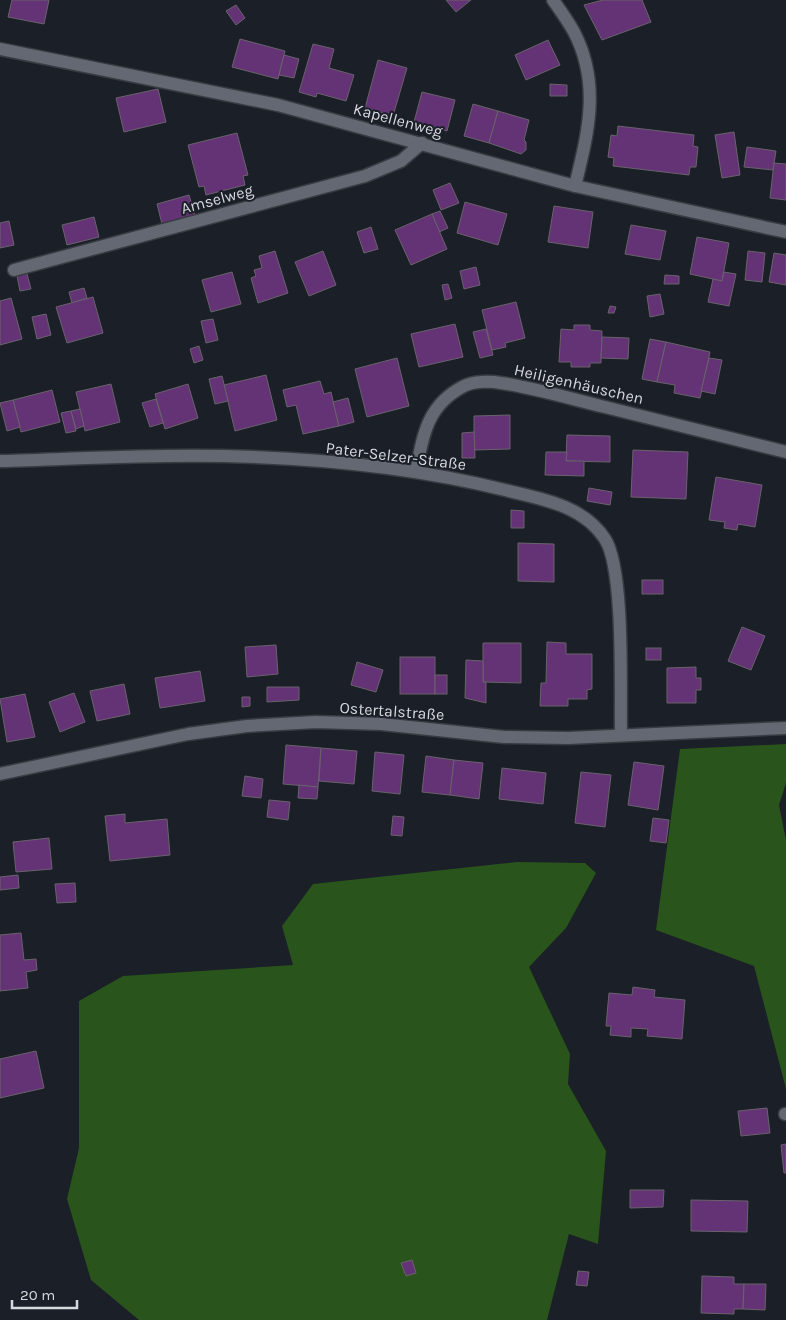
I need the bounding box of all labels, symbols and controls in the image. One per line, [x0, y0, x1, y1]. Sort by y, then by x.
street label: Kapellenweg [351, 99, 445, 141]
street label: Amselweg [179, 180, 255, 218]
street label: Heiligenhäuschen [512, 360, 646, 408]
street label: Pater-Selzer-Straße [325, 438, 467, 474]
street label: Ostertalstraße [339, 698, 445, 724]
scale bar [12, 1278, 78, 1310]
text: 20 m [20, 1286, 55, 1304]

